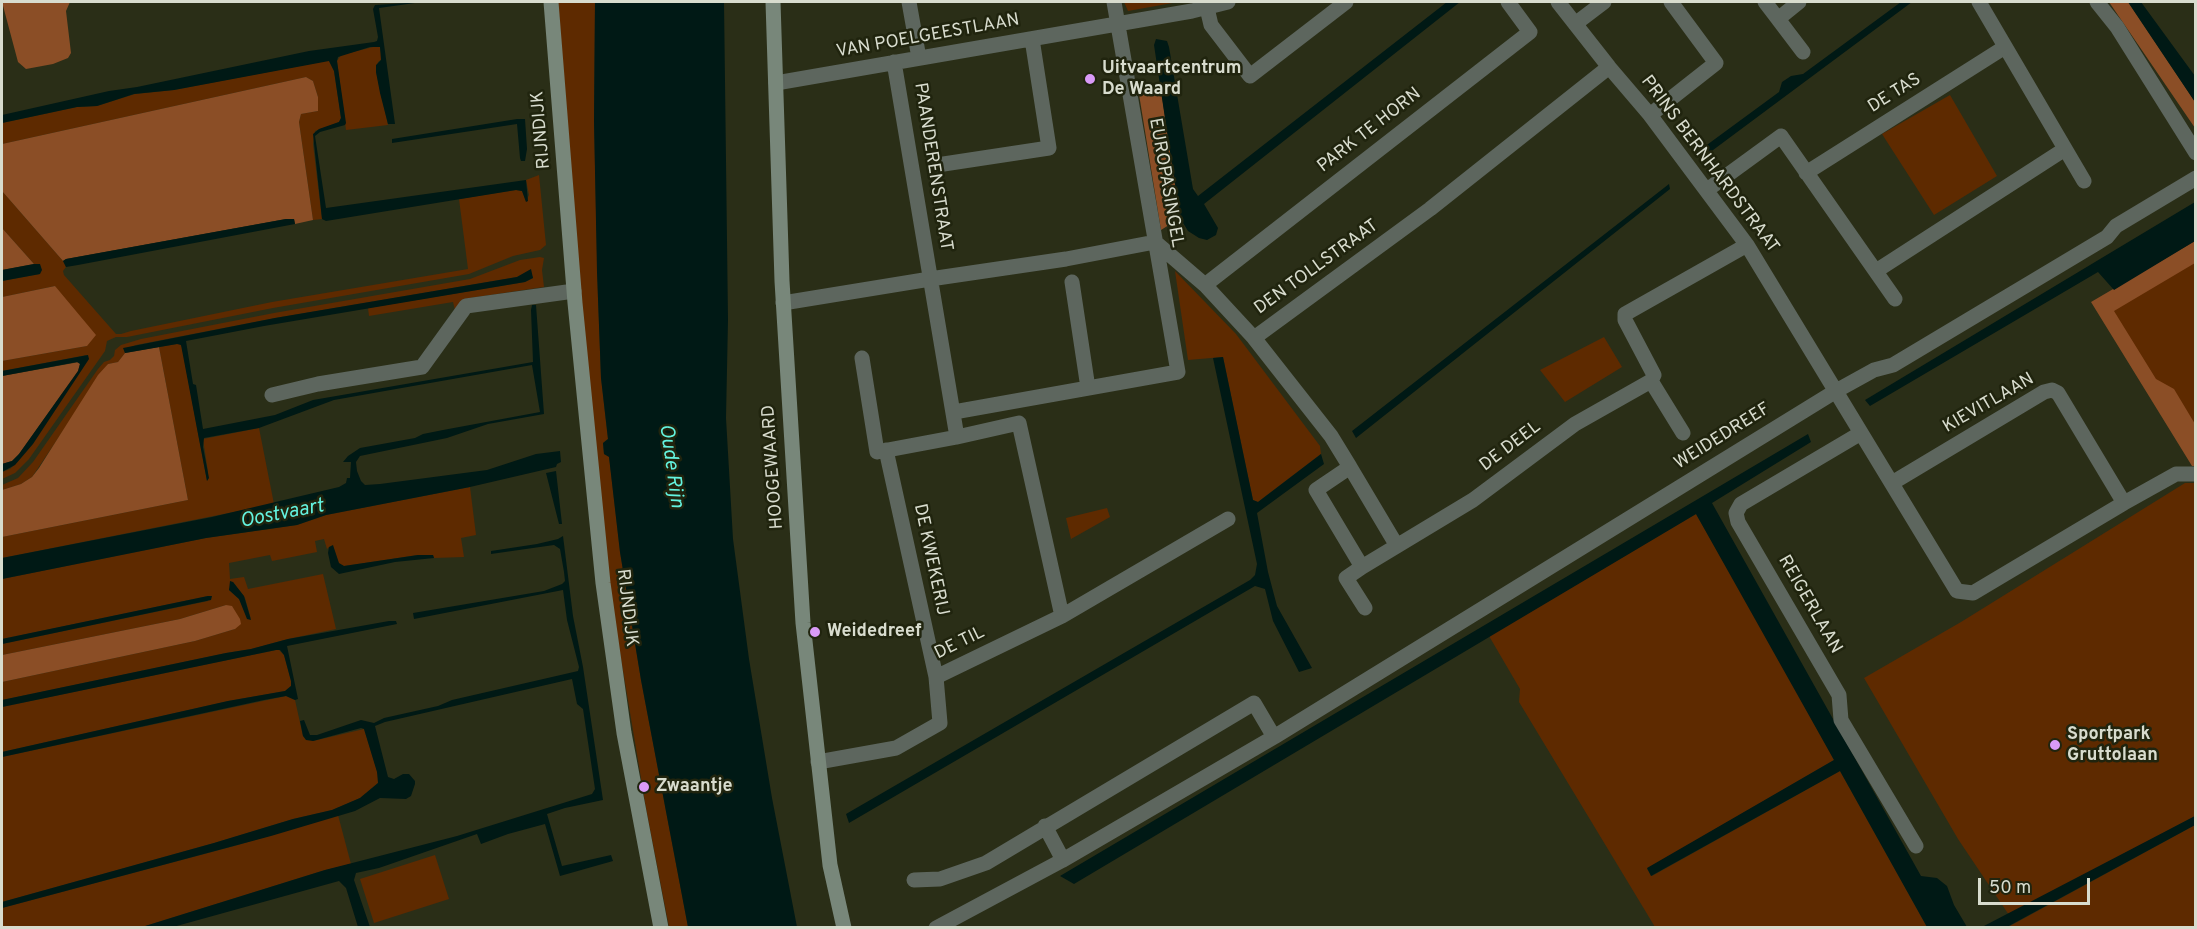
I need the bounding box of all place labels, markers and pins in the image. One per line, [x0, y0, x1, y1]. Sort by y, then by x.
place label: Uitvaartcentrum De Waard [1102, 58, 1241, 100]
marker: Uitvaartcentrum De Waard [1083, 72, 1097, 86]
place label: Weidedreef [827, 621, 921, 643]
marker: Weidedreef [808, 625, 822, 639]
place label: Sportpark Gruttolaan [2067, 724, 2158, 766]
marker: Sportpark Gruttolaan [2048, 738, 2062, 752]
place label: Zwaantje [656, 776, 733, 798]
marker: Zwaantje [637, 780, 651, 794]

